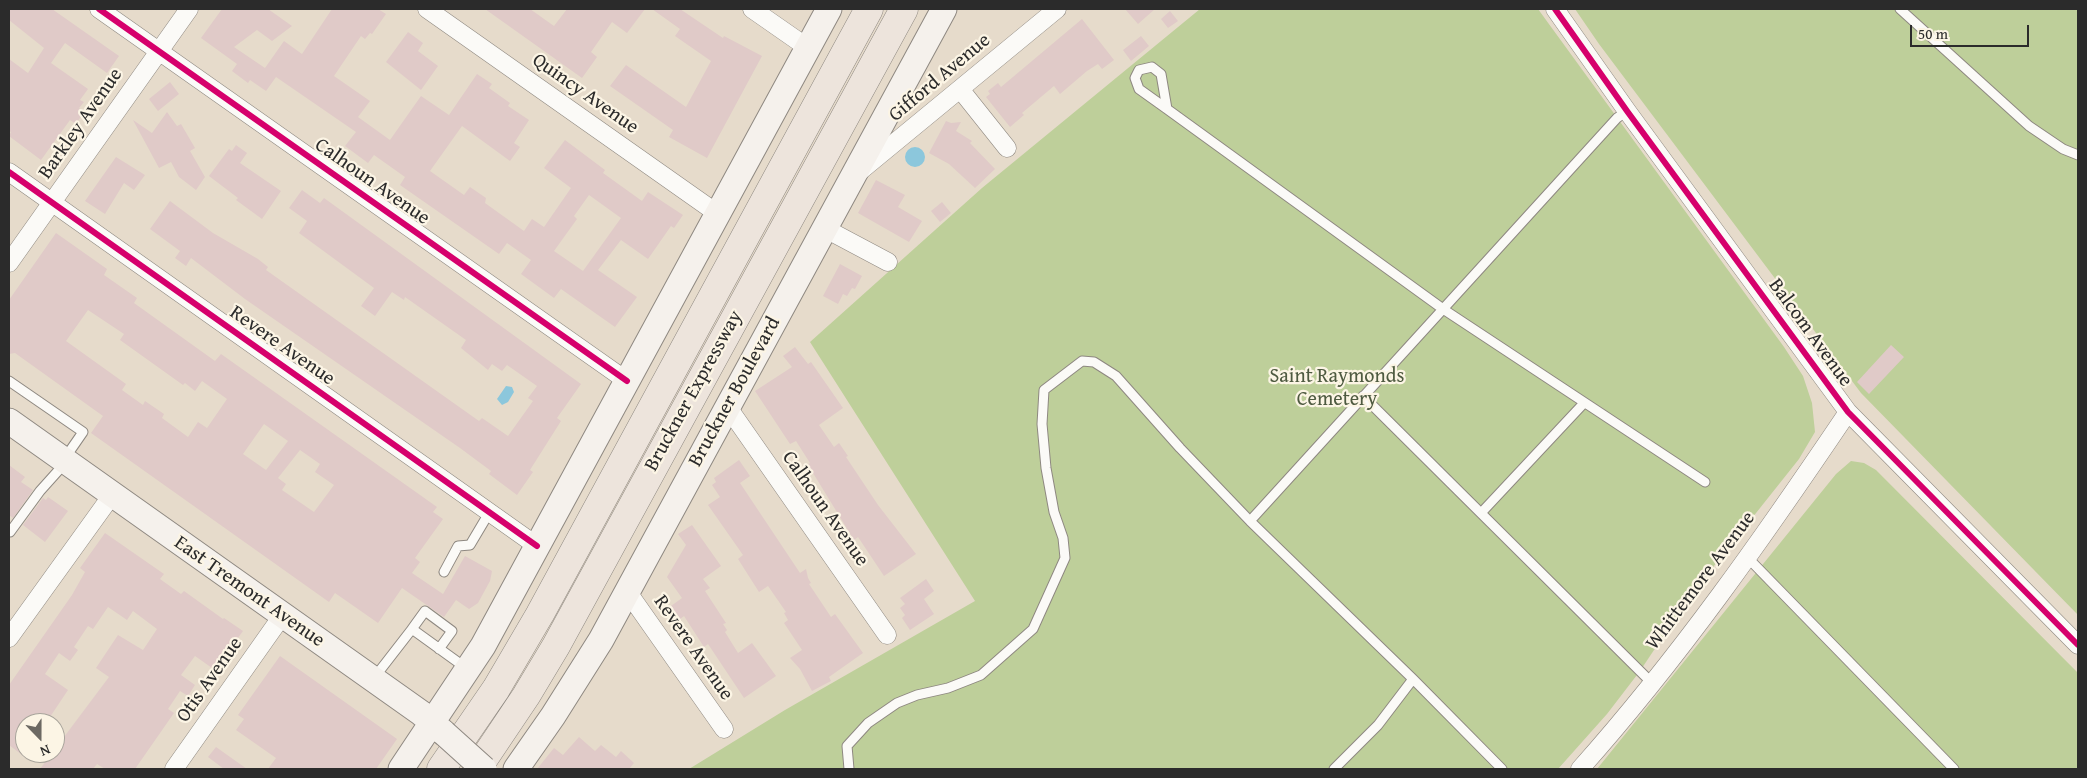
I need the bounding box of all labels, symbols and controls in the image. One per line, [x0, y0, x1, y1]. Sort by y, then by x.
scale bar [1912, 15, 2031, 47]
text: 50 m [1918, 23, 1948, 44]
street label: Gifford Avenue [884, 29, 996, 127]
street label: Quincy Avenue [527, 48, 643, 140]
street label: Barkley Avenue [34, 64, 128, 184]
street label: Calhoun Avenue [310, 133, 434, 231]
street label: Balcom Avenue [1763, 274, 1857, 392]
street label: Revere Avenue [225, 301, 339, 391]
street label: Bruckner Expressway [640, 306, 748, 476]
street label: Bruckner Boulevard [684, 313, 786, 471]
park label: Saint Raymonds Cemetery [1270, 365, 1404, 412]
street label: Calhoun Avenue [776, 447, 874, 571]
street label: Whittemore Avenue [1641, 507, 1761, 655]
street label: East Tremont Avenue [169, 531, 329, 653]
street label: Revere Avenue [648, 591, 738, 705]
street label: Otis Avenue [172, 633, 248, 727]
north arrow [15, 713, 65, 763]
text: N [37, 740, 53, 762]

